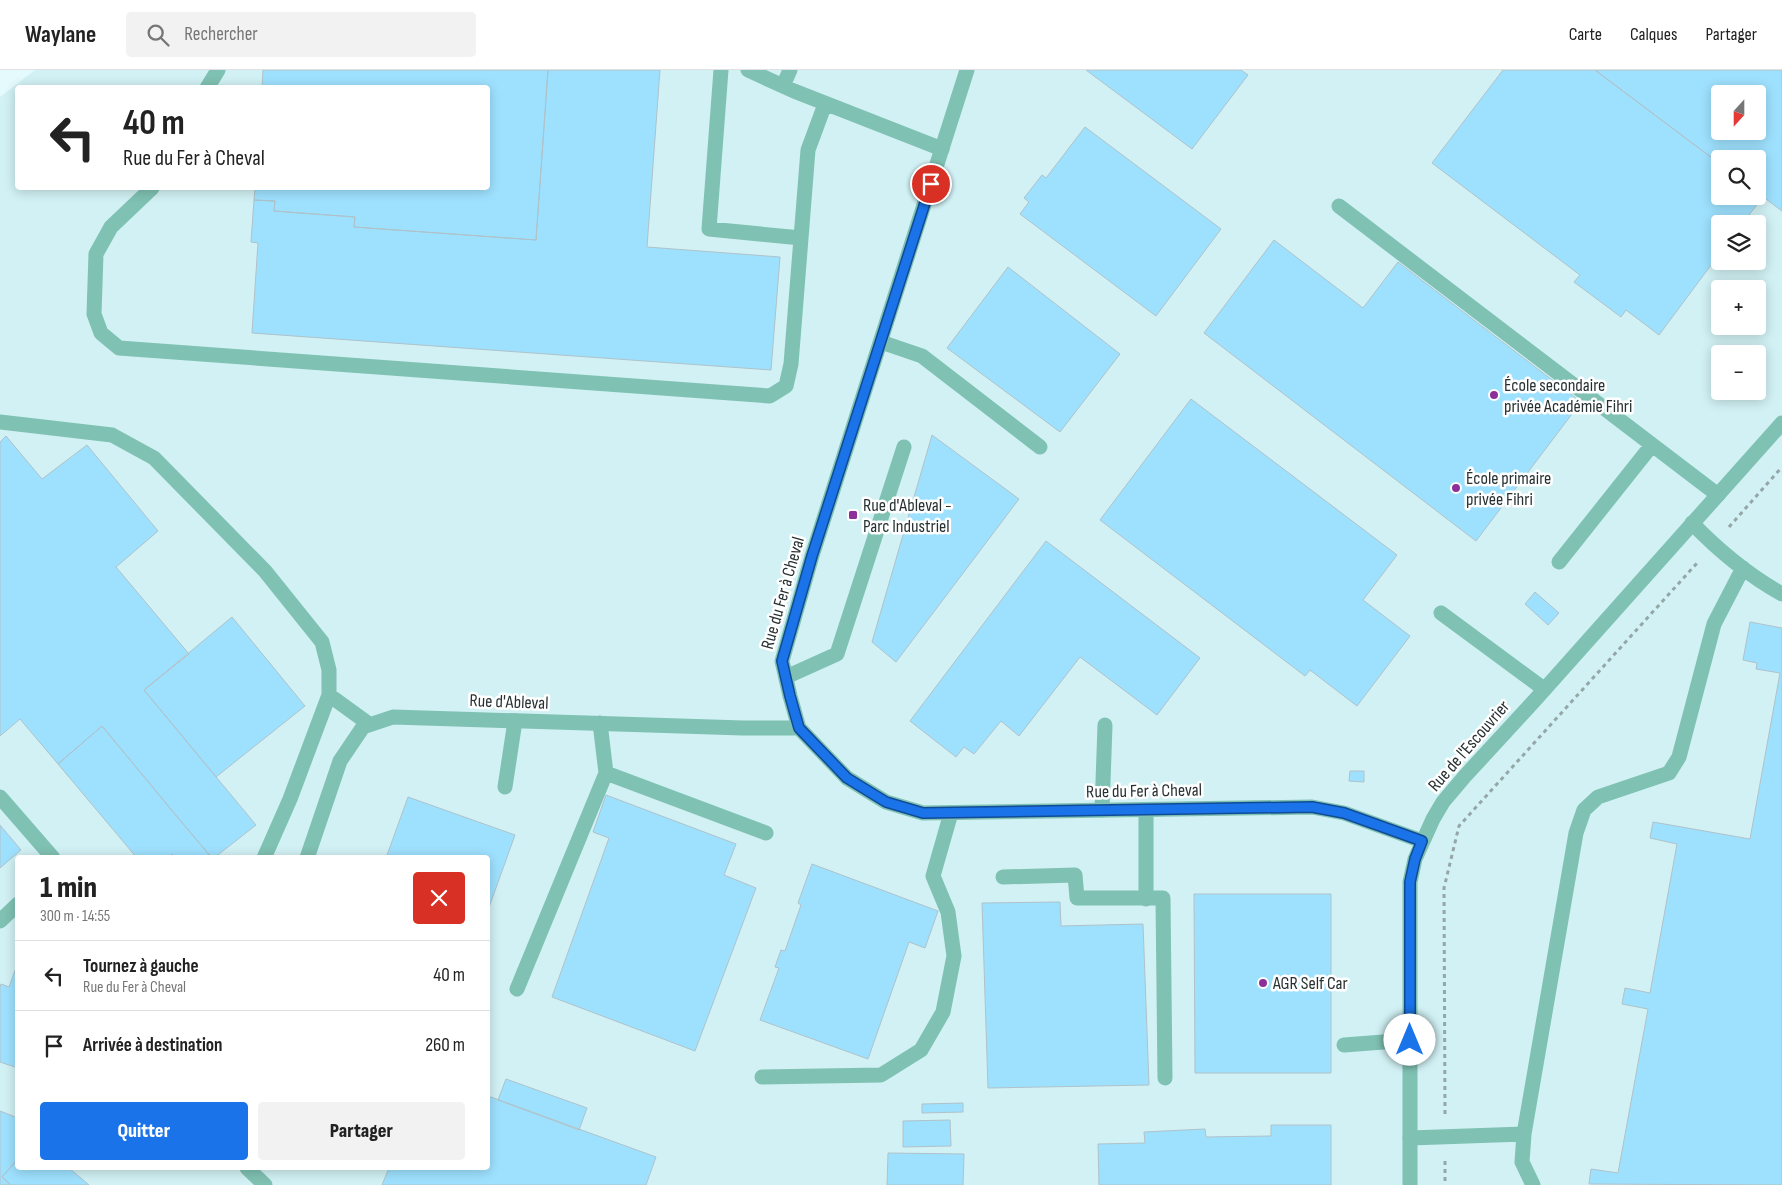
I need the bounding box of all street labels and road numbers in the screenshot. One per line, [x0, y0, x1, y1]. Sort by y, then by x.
street label: Rue du Fer à Cheval [757, 534, 809, 652]
street label: Rue d'Ableval [469, 690, 549, 714]
street label: Rue de l'Escouvrier [1424, 696, 1514, 796]
street label: Rue du Fer à Cheval [1086, 779, 1202, 803]

